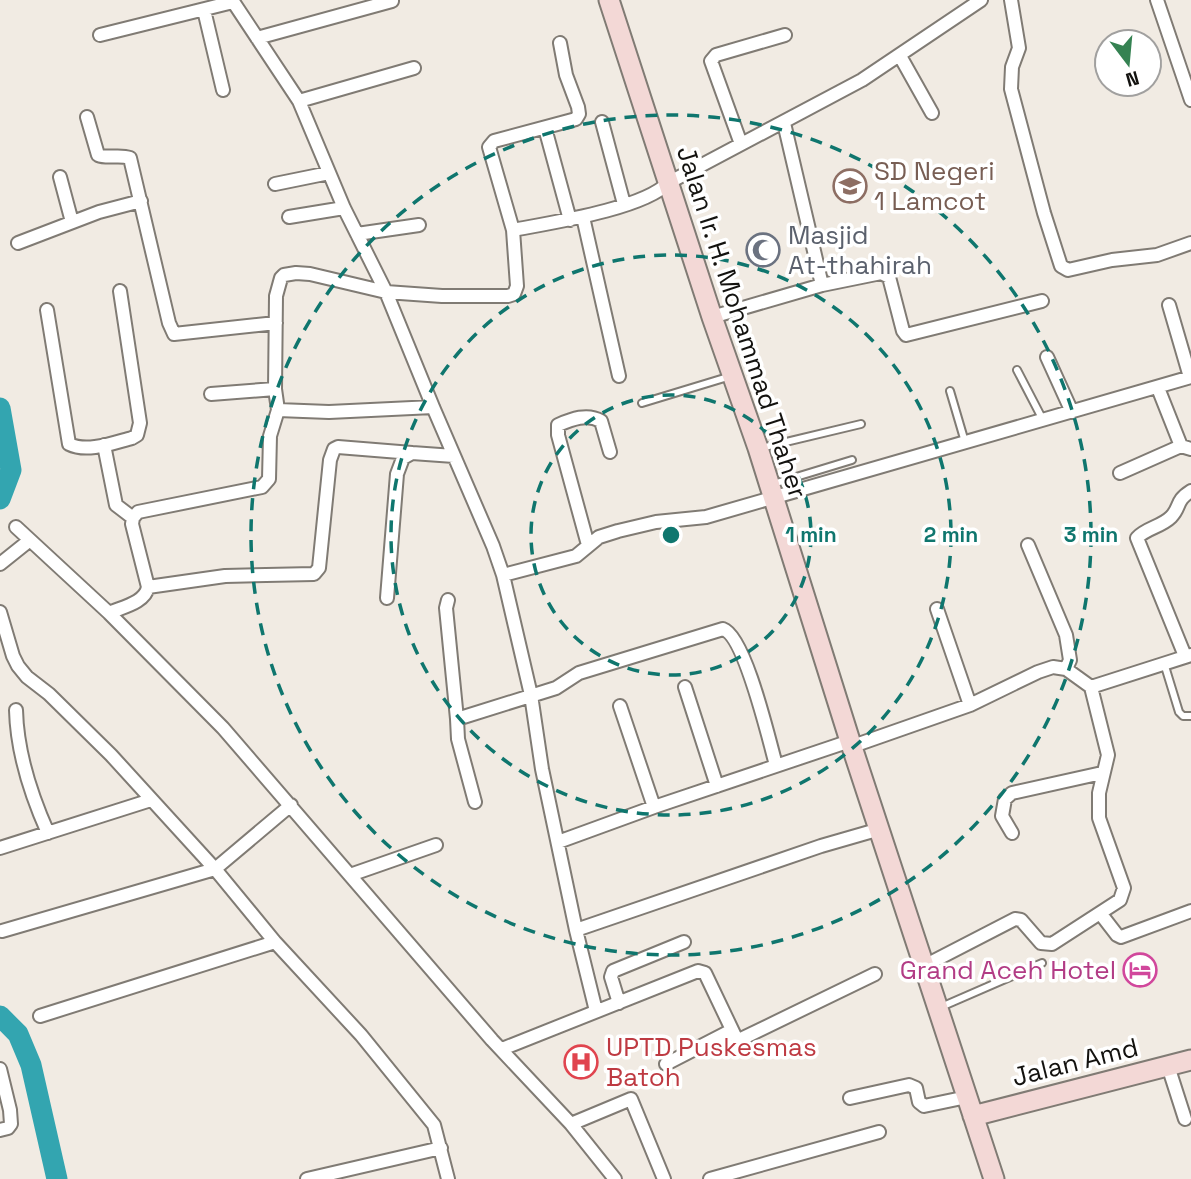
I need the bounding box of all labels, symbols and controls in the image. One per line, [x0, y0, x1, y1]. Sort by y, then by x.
north arrow [1093, 28, 1163, 98]
text: N [1123, 65, 1142, 93]
street label: Jalan Ir. H. Mohammad Thaher [669, 141, 815, 503]
place label: SD Negeri 1 Lamcot [874, 154, 995, 218]
school or university icon: SD Negeri 1 Lamcot [831, 167, 869, 205]
place label: Masjid At-thahirah [788, 218, 932, 282]
mosque icon: Masjid At-thahirah [744, 231, 782, 269]
text: 1 min [785, 521, 837, 548]
text: 2 min [924, 521, 978, 548]
text: 3 min [1064, 521, 1118, 548]
centre of rings [659, 523, 683, 547]
hotel icon: Grand Aceh Hotel [1121, 951, 1159, 989]
place label: Grand Aceh Hotel [900, 953, 1116, 987]
place label: UPTD Puskesmas Batoh [606, 1030, 817, 1094]
street label: Jalan Amd [1008, 1030, 1142, 1094]
hospital icon: UPTD Puskesmas Batoh [562, 1043, 600, 1081]

